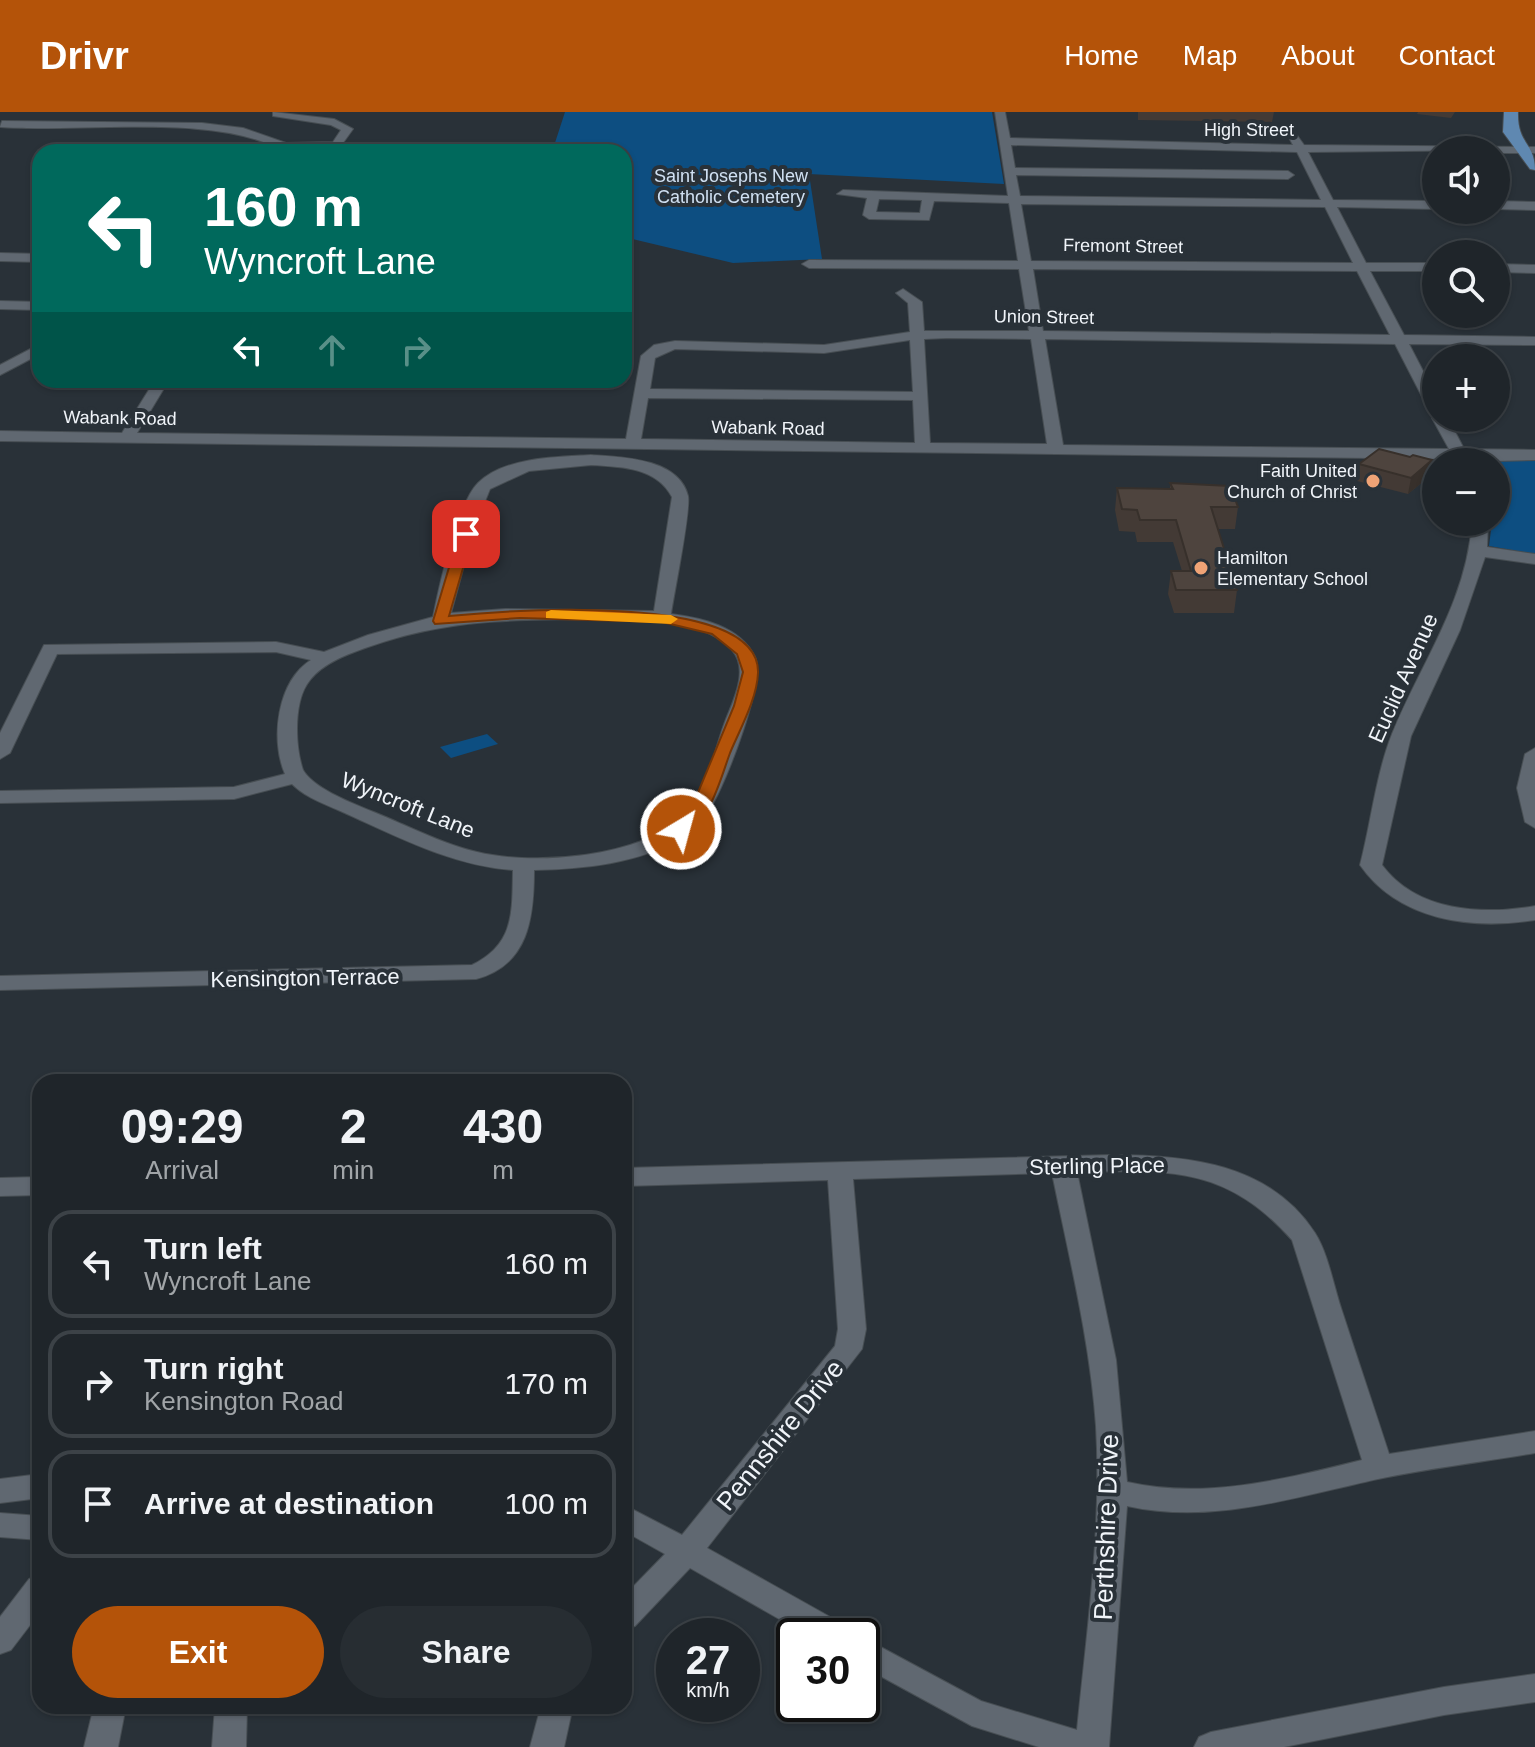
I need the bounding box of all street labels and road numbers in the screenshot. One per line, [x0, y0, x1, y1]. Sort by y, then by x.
street label: High Street [1204, 120, 1294, 140]
street label: Fremont Street [1063, 235, 1183, 257]
street label: Union Street [994, 306, 1094, 328]
street label: Wabank Road [63, 407, 177, 429]
street label: Wabank Road [711, 417, 825, 439]
street label: Euclid Avenue [1363, 609, 1443, 747]
street label: Wyncroft Lane [338, 767, 478, 843]
street label: Kensington Terrace [210, 964, 400, 992]
street label: Sterling Place [1029, 1152, 1165, 1180]
street label: Pennshire Drive [710, 1354, 850, 1516]
street label: Perthshire Drive [1088, 1433, 1124, 1621]

